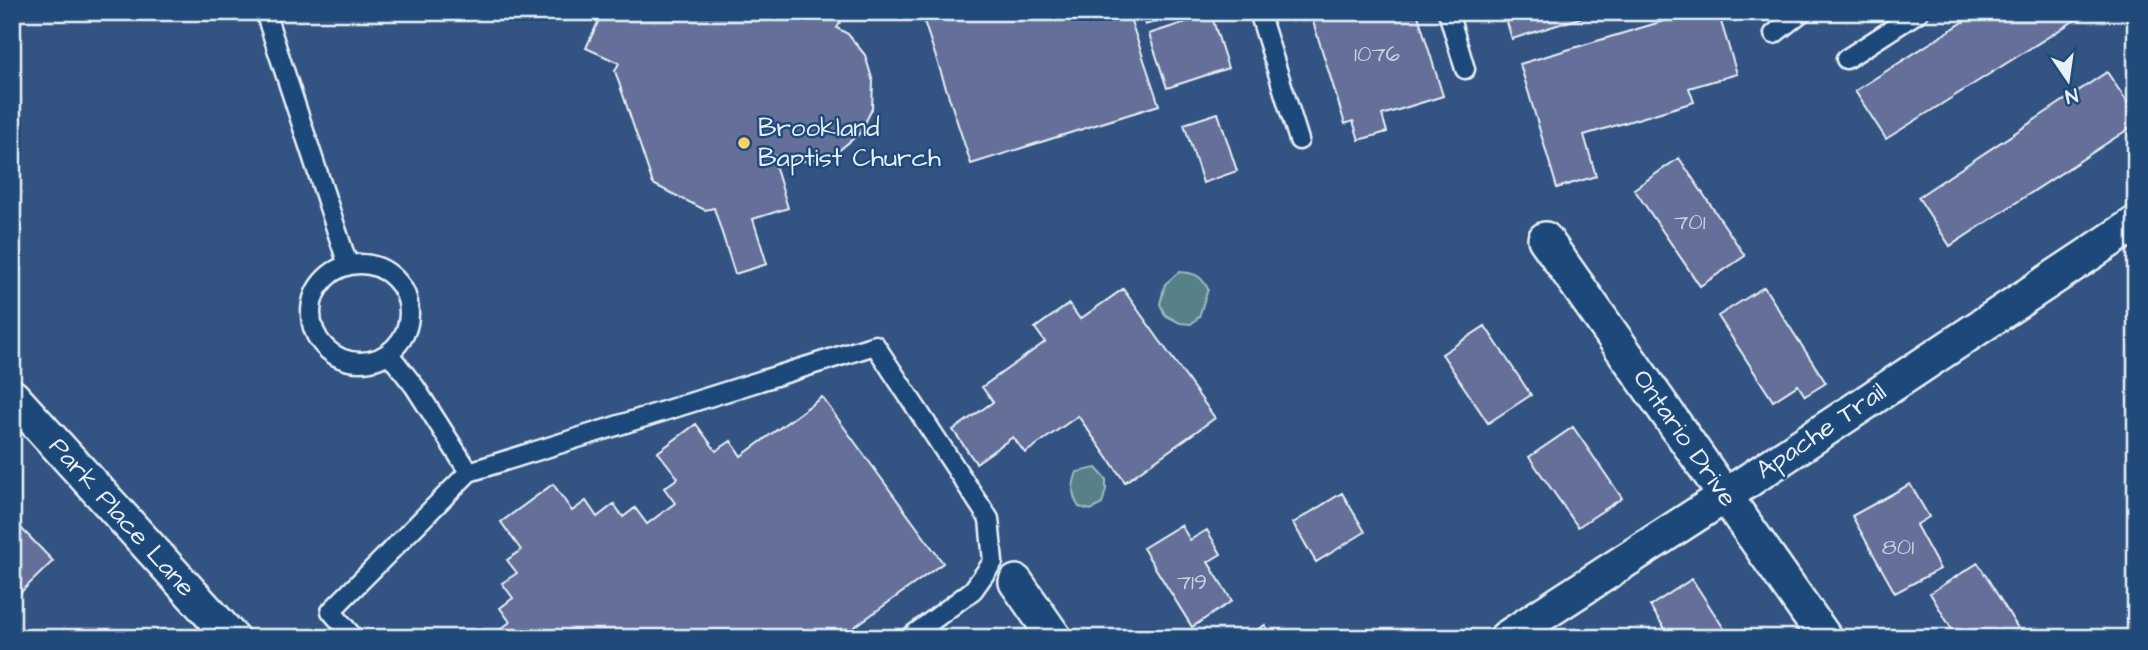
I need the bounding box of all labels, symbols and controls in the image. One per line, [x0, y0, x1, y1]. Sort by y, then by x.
house number: 1076 [1354, 38, 1400, 70]
north arrow [2032, 46, 2102, 116]
text: N [2063, 81, 2080, 110]
place label: Brookland Baptist Church [758, 110, 941, 176]
marker: Brookland Baptist Church [736, 135, 752, 151]
house number: 701 [1674, 206, 1706, 238]
street label: Ontario Drive [1624, 362, 1746, 514]
street label: Apache Trail [1749, 374, 1893, 488]
street label: Park Place Lane [40, 429, 204, 605]
house number: 801 [1882, 531, 1914, 563]
house number: 719 [1177, 566, 1207, 598]

